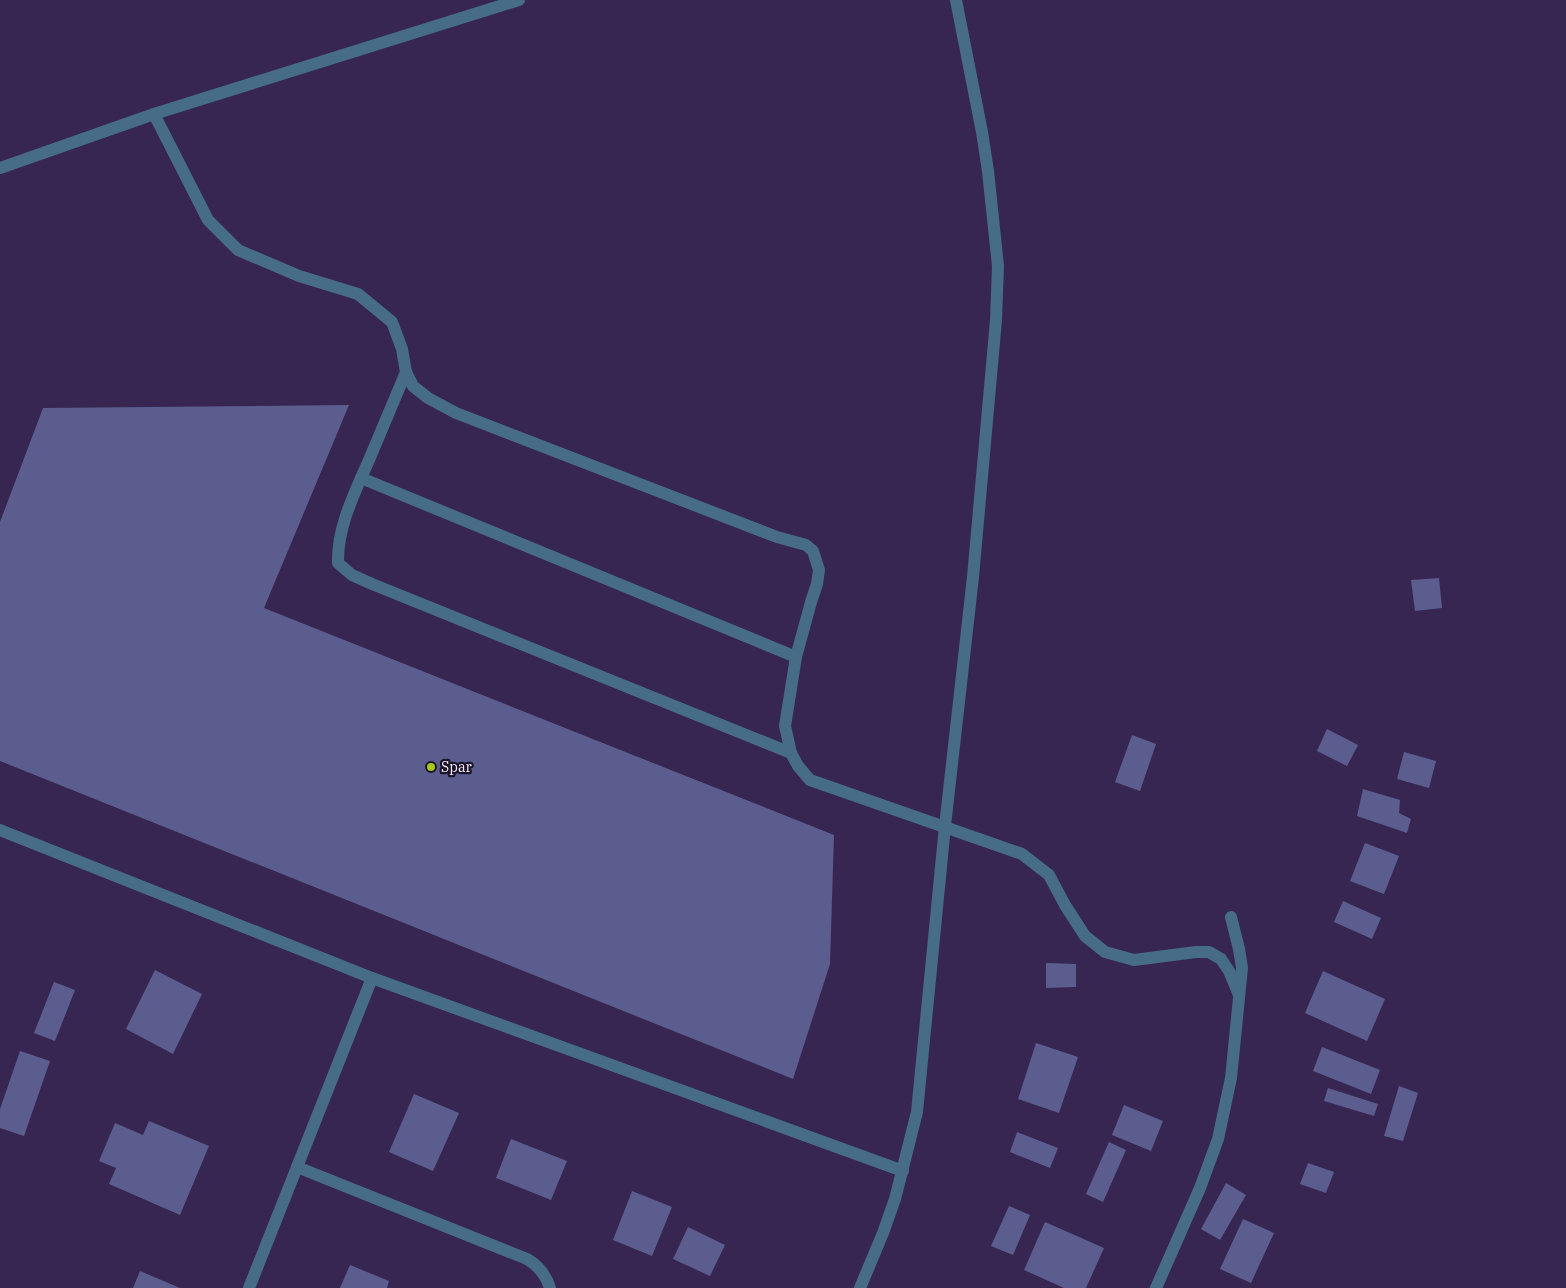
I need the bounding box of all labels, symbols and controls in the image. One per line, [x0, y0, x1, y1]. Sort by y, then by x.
place label: Spar [441, 758, 473, 776]
marker: Spar [425, 761, 437, 773]

